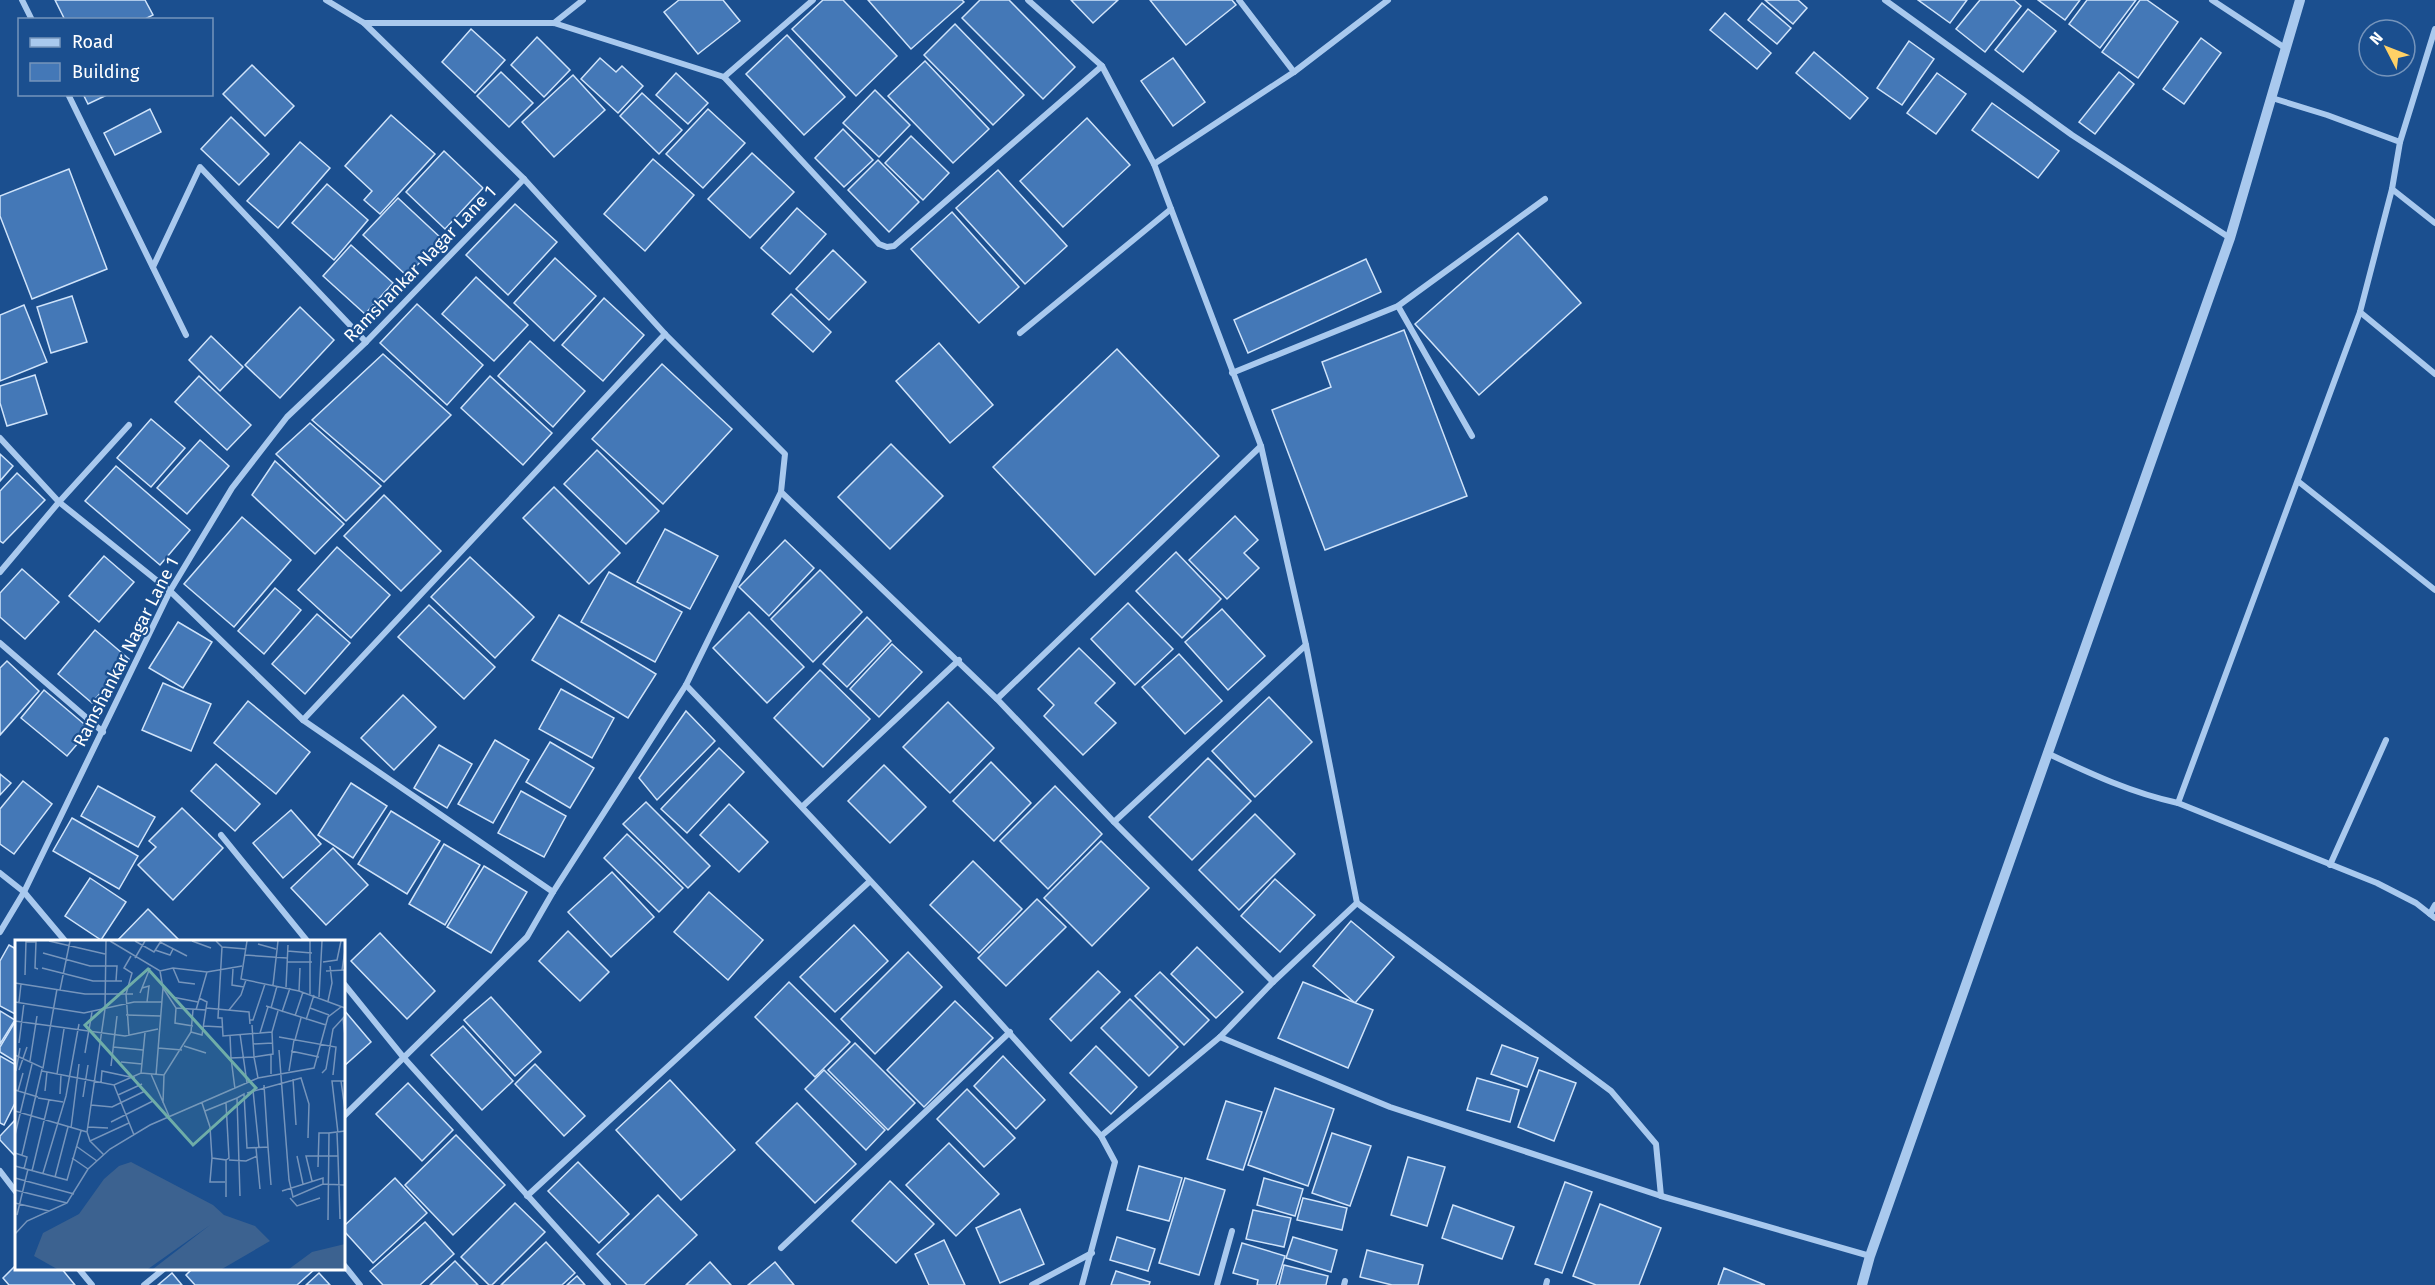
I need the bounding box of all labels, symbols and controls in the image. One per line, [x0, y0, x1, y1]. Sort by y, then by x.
legend [18, 18, 213, 96]
north arrow [2357, 18, 2417, 78]
text: N [2366, 28, 2387, 49]
text: Road [72, 31, 114, 53]
text: Building [72, 61, 140, 83]
street label: Ramshankar Nagar Lane 1 [339, 181, 501, 347]
street label: Ramshankar Nagar Lane 1 [69, 554, 183, 750]
inset map [15, 940, 345, 1270]

